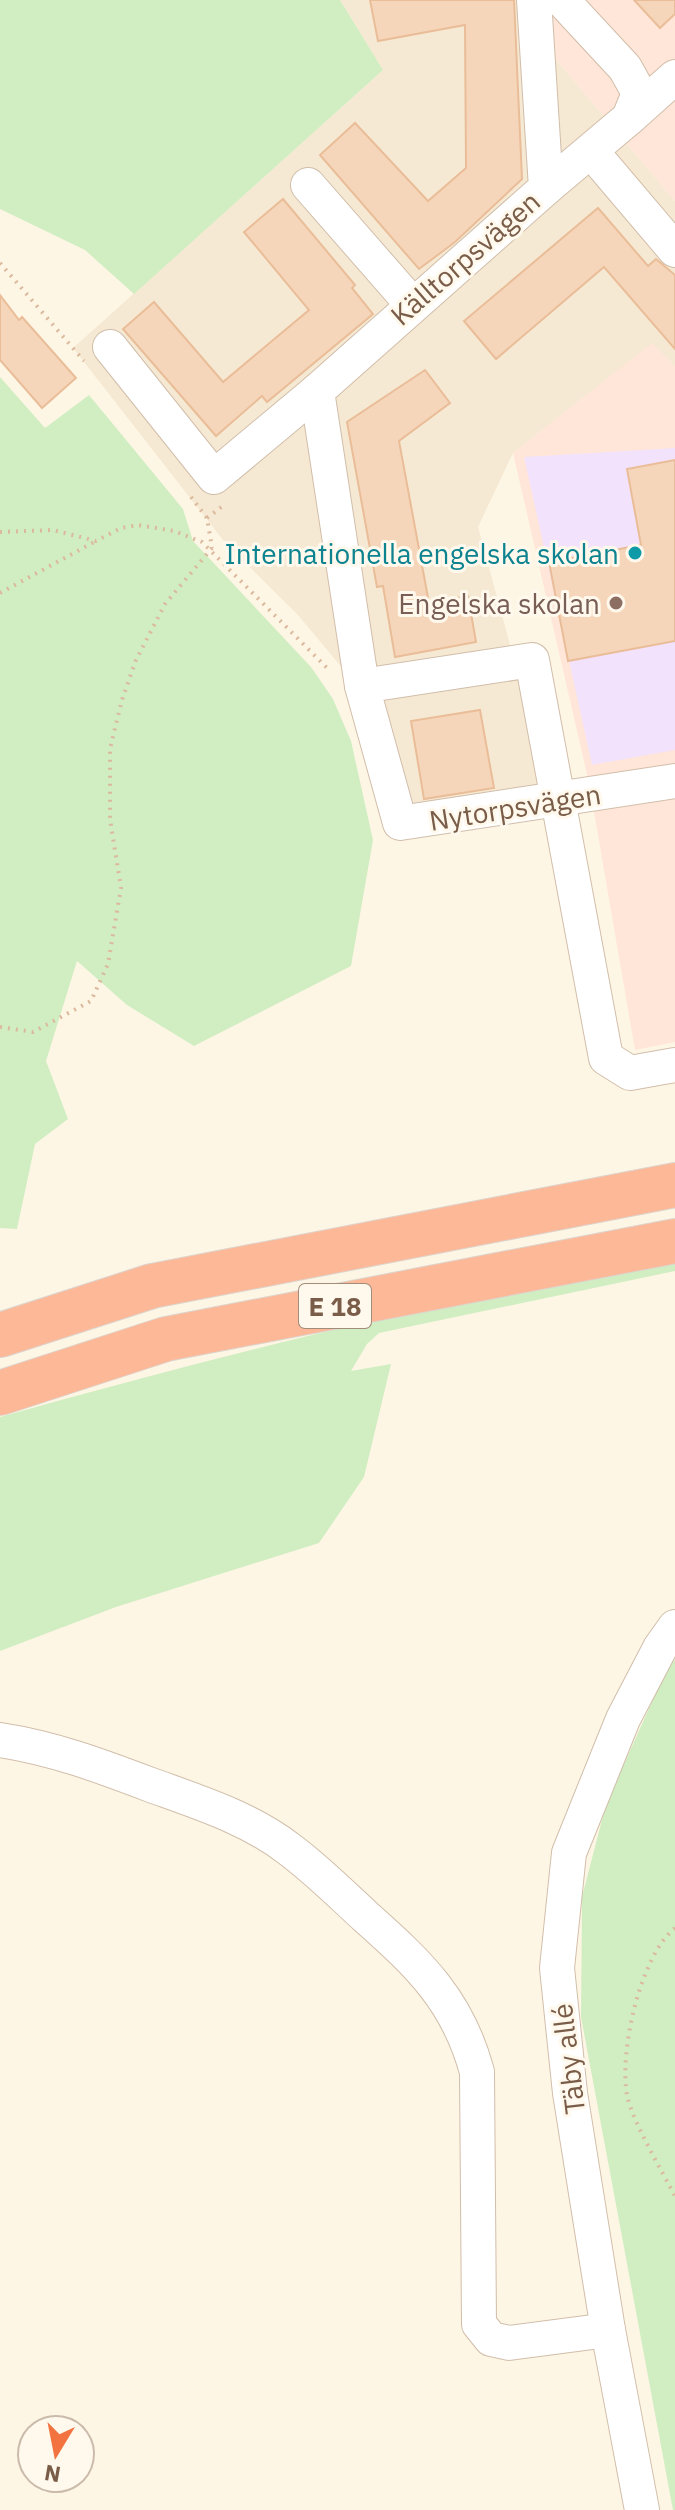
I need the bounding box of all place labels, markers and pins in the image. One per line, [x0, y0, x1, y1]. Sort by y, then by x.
place label: Internationella engelska skolan [224, 535, 619, 572]
marker: Internationella engelska skolan [626, 544, 644, 562]
place label: Engelska skolan [398, 585, 600, 622]
marker: Engelska skolan [607, 594, 625, 612]

